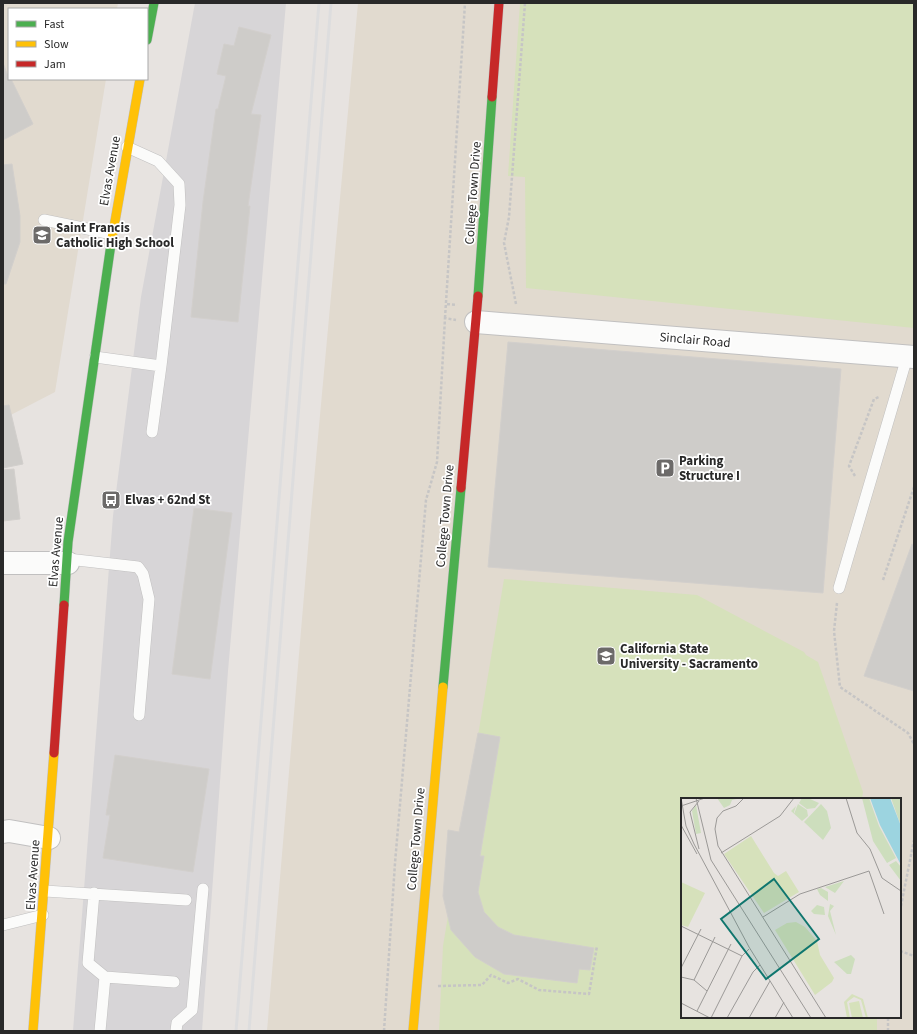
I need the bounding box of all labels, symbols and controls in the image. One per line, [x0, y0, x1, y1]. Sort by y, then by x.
legend [8, 8, 148, 80]
text: Fast [44, 16, 64, 33]
text: Slow [44, 36, 69, 53]
text: Jam [44, 56, 66, 73]
street label: Elvas Avenue [95, 135, 125, 207]
street label: College Town Drive [460, 141, 486, 245]
place label: Saint Francis Catholic High School [56, 219, 174, 252]
school or university icon: Saint Francis Catholic High School [31, 224, 53, 246]
street label: Sinclair Road [659, 328, 731, 352]
place label: Parking Structure I [679, 452, 740, 485]
parking icon: Parking Structure I [654, 457, 676, 479]
street label: College Town Drive [432, 464, 458, 568]
bus stop icon: Elvas + 62nd St [100, 489, 122, 511]
place label: Elvas + 62nd St [125, 491, 210, 509]
street label: Elvas Avenue [44, 516, 68, 588]
place label: California State University - Sacramento [620, 640, 758, 673]
school or university icon: California State University - Sacramento [595, 645, 617, 667]
street label: College Town Drive [403, 787, 429, 891]
inset map [681, 798, 901, 1018]
street label: Elvas Avenue [22, 839, 44, 911]

